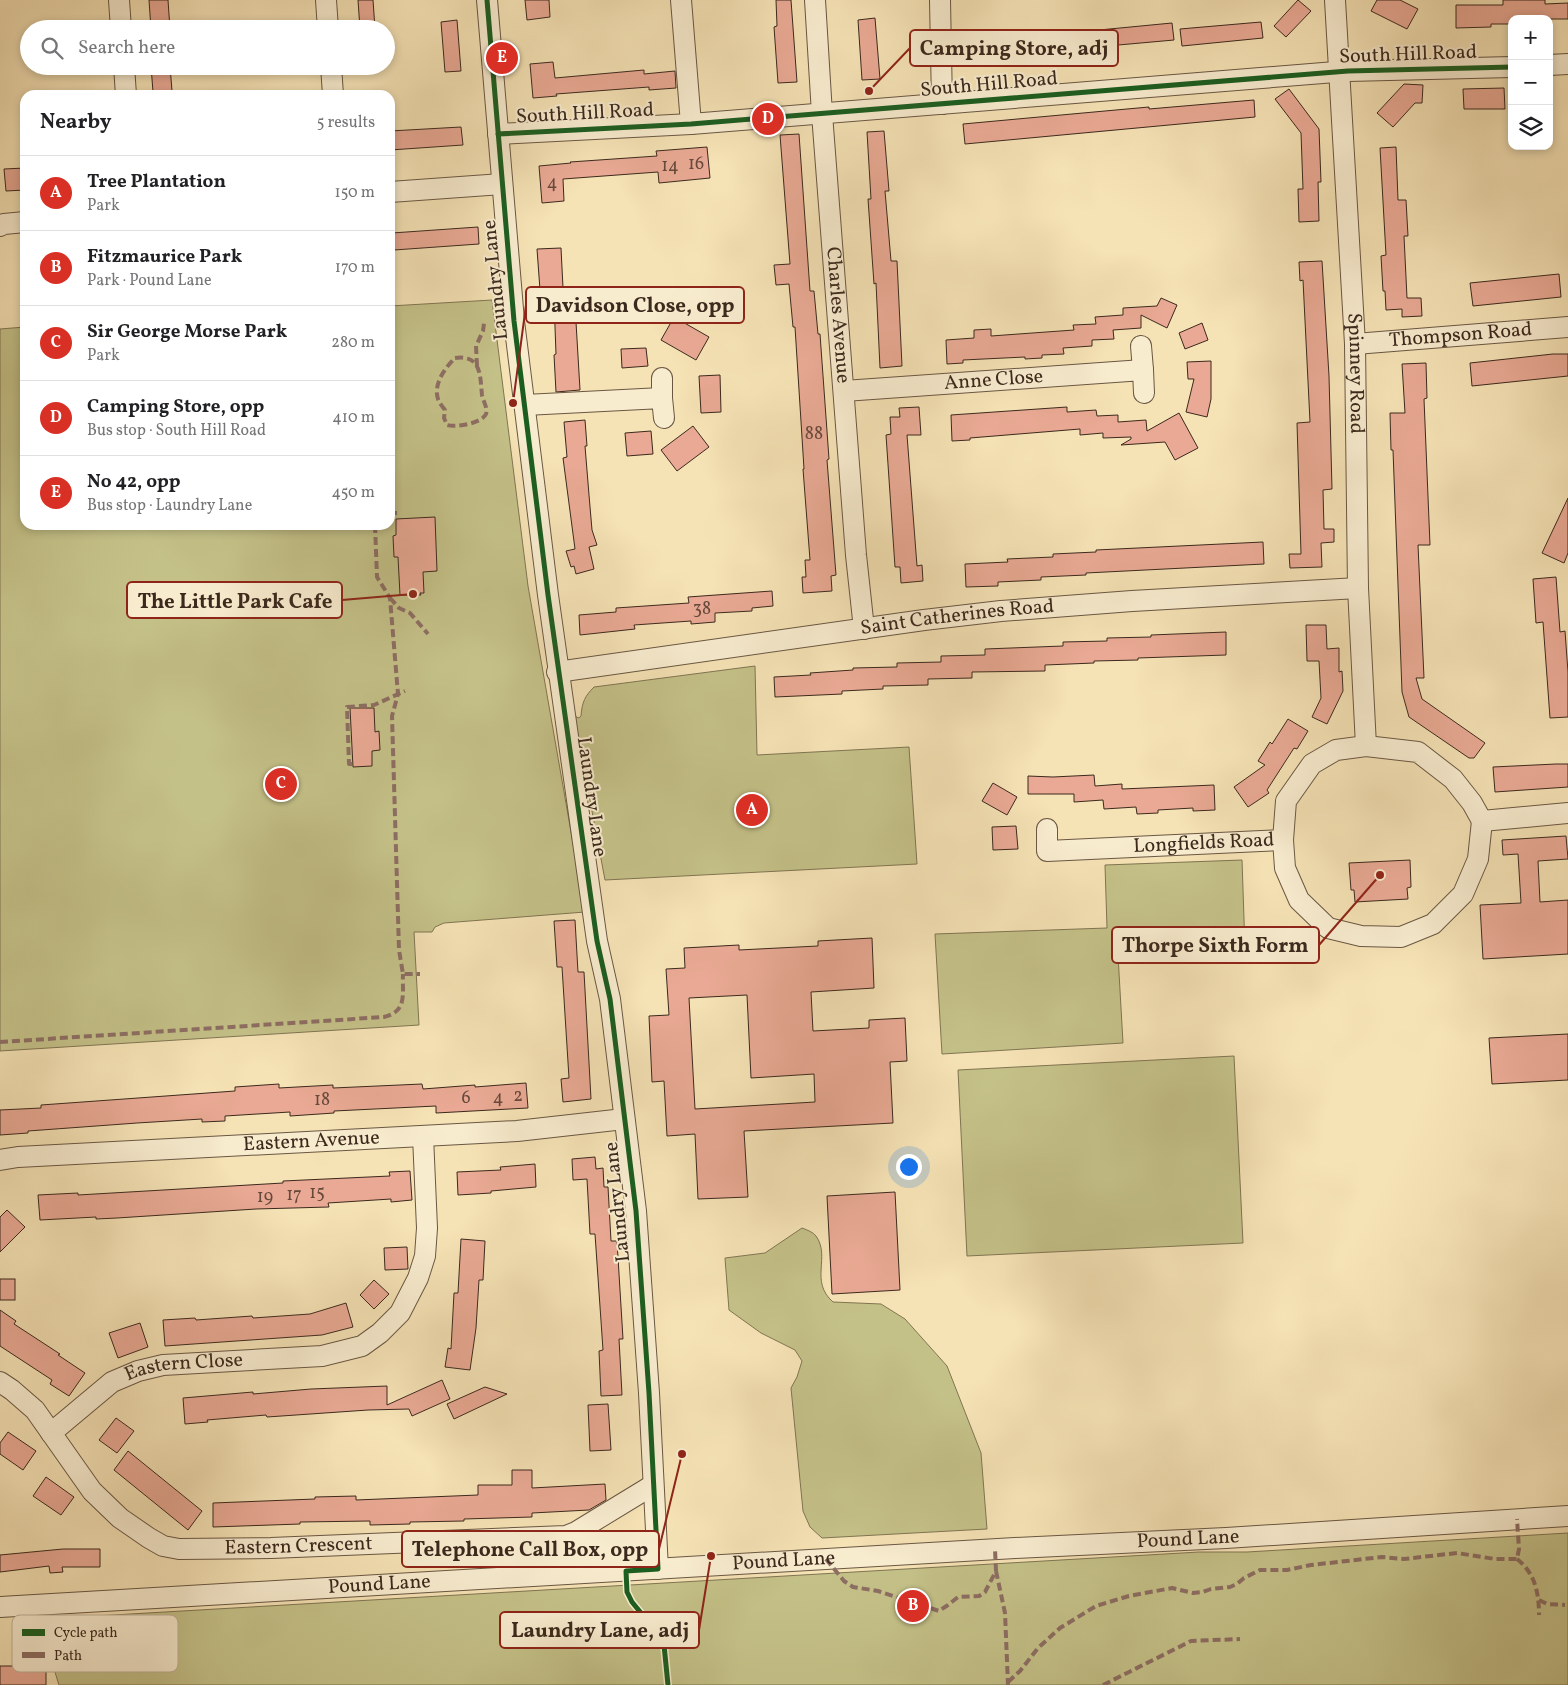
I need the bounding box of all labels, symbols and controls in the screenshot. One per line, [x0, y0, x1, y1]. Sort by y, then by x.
map controls [1508, 15, 1553, 150]
button: + [1508, 15, 1553, 60]
search box [20, 20, 395, 75]
callout: Camping Store, adj [910, 30, 1118, 66]
icon: search [38, 34, 66, 62]
text: Search here [78, 35, 175, 61]
text: Camping Store, adj [920, 35, 1108, 64]
pin: E [486, 39, 518, 77]
street label: South Hill Road [1338, 39, 1478, 71]
button: − [1508, 60, 1553, 105]
street label: South Hill Road [919, 65, 1059, 105]
street label: South Hill Road [515, 96, 655, 132]
pin: D [752, 100, 784, 138]
button: layers [1508, 105, 1553, 150]
text: Nearby [40, 108, 111, 137]
text: 5 results [317, 112, 375, 134]
house number: 16 [688, 152, 704, 177]
house number: 14 [661, 154, 679, 179]
text: Tree Plantation [87, 169, 226, 195]
house number: 4 [547, 171, 557, 196]
text: A [50, 182, 62, 204]
text: 150 m [334, 182, 375, 204]
text: Park [87, 195, 120, 217]
street label: Laundry Lane [476, 218, 516, 342]
text: Fitzmaurice Park [87, 244, 242, 270]
street label: Charles Avenue [818, 246, 857, 384]
text: B [51, 257, 61, 279]
text: 170 m [335, 257, 375, 279]
text: Park · Pound Lane [87, 270, 212, 292]
callout: Davidson Close, opp [526, 287, 744, 323]
text: Davidson Close, opp [536, 292, 734, 321]
street label: Spinney Road [1339, 312, 1370, 434]
street label: Thompson Road [1388, 316, 1533, 355]
text: Sir George Morse Park [87, 319, 287, 345]
text: C [51, 332, 61, 354]
text: 280 m [331, 332, 375, 354]
text: Park [87, 345, 120, 367]
street label: Anne Close [943, 363, 1044, 398]
text: Camping Store, opp [87, 394, 264, 420]
text: D [50, 407, 62, 429]
text: 410 m [332, 407, 375, 429]
text: Bus stop · South Hill Road [87, 420, 266, 442]
house number: 88 [805, 422, 823, 447]
text: No 42, opp [87, 469, 181, 495]
text: E [51, 482, 61, 504]
text: 450 m [332, 482, 375, 504]
text: Bus stop · Laundry Lane [87, 495, 252, 517]
callout: The Little Park Cafe [127, 582, 342, 618]
text: The Little Park Cafe [137, 588, 333, 617]
street label: Saint Catherines Road [859, 593, 1055, 643]
house number: 38 [693, 597, 711, 622]
street label: Laundry Lane [569, 735, 613, 859]
pin: C [265, 765, 297, 803]
pin: A [736, 791, 768, 829]
street label: Longfields Road [1133, 826, 1275, 861]
callout: Thorpe Sixth Form [1112, 927, 1319, 963]
text: Thorpe Sixth Form [1121, 932, 1309, 961]
house number: 2 [513, 1084, 523, 1109]
house number: 6 [461, 1086, 471, 1111]
house number: 4 [493, 1086, 503, 1111]
house number: 18 [314, 1088, 330, 1113]
street label: Eastern Avenue [242, 1124, 380, 1159]
street label: Laundry Lane [598, 1140, 638, 1264]
your location [896, 1154, 922, 1180]
house number: 15 [309, 1181, 325, 1206]
house number: 17 [286, 1183, 302, 1208]
house number: 19 [257, 1185, 273, 1210]
street label: Eastern Close [120, 1347, 244, 1389]
street label: Pound Lane [1136, 1523, 1240, 1556]
street label: Eastern Crescent [224, 1530, 373, 1563]
callout: Telephone Call Box, opp [402, 1531, 659, 1567]
text: Telephone Call Box, opp [412, 1536, 648, 1565]
street label: Pound Lane [731, 1544, 836, 1578]
street label: Pound Lane [327, 1568, 432, 1602]
pin: B [897, 1587, 929, 1625]
callout: Laundry Lane, adj [500, 1612, 699, 1648]
legend [12, 1615, 178, 1672]
text: Laundry Lane, adj [511, 1617, 689, 1646]
text: Cycle path [54, 1624, 118, 1643]
text: Path [54, 1647, 82, 1666]

